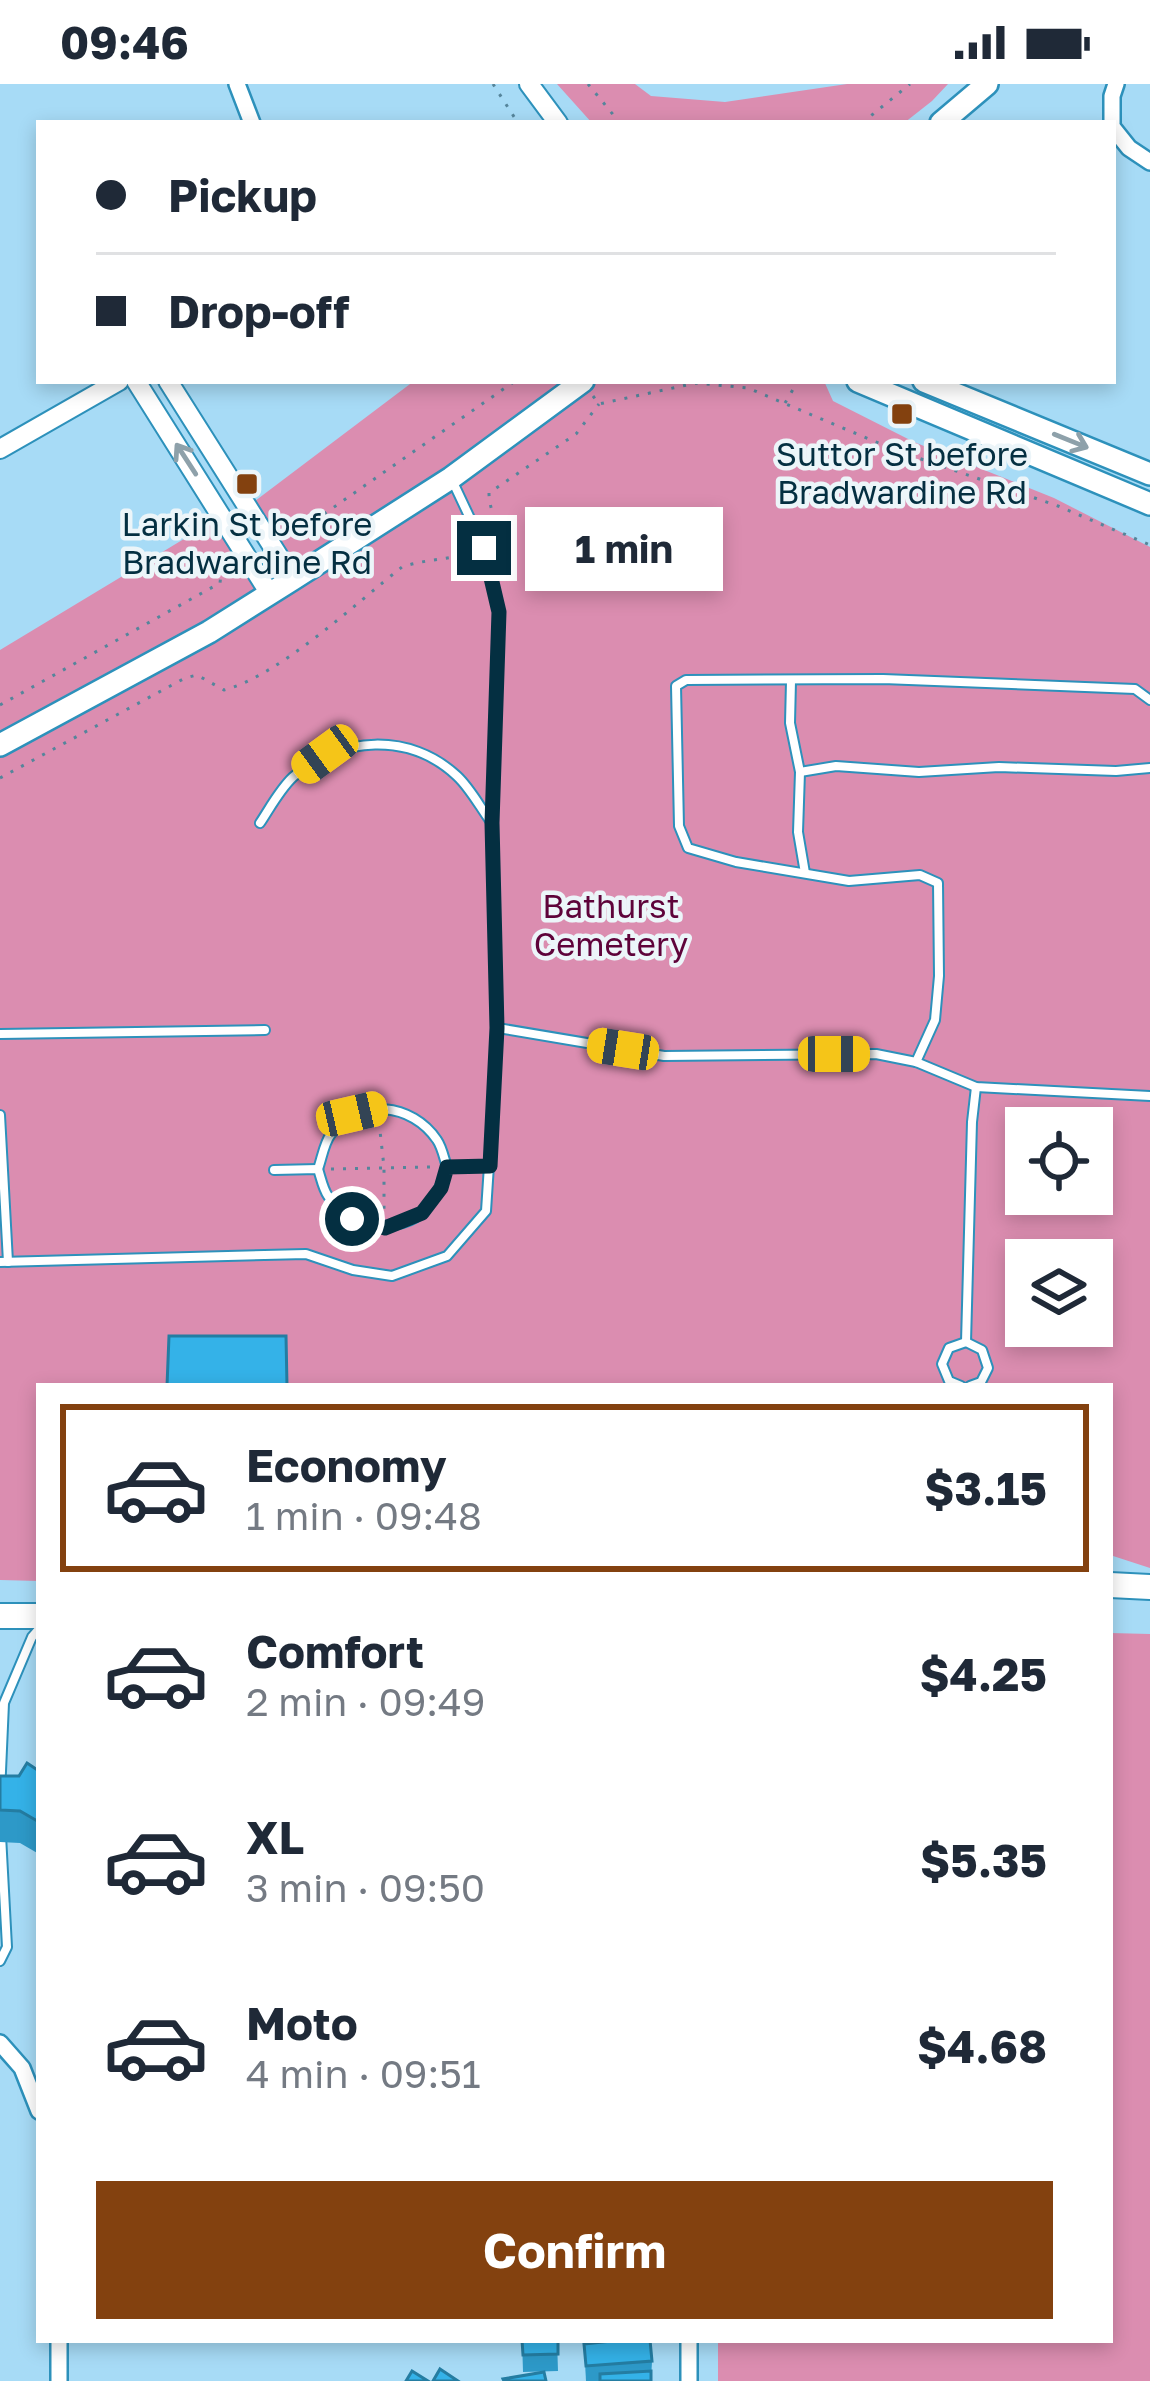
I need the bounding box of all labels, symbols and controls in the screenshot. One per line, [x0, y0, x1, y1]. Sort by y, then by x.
text: 09:46 [60, 15, 189, 69]
text: Pickup [168, 168, 317, 222]
text: Drop-off [168, 284, 349, 338]
marker: Suttor St before Bradwardine Rd [889, 401, 915, 427]
one-way arrow [1052, 432, 1089, 453]
place label: Suttor St before Bradwardine Rd [776, 434, 1028, 511]
one-way arrow [173, 443, 198, 477]
marker: Larkin St before Bradwardine Rd [234, 471, 260, 497]
place label: Larkin St before Bradwardine Rd [122, 504, 372, 581]
callout: 1 min [526, 506, 724, 590]
route end [457, 521, 511, 575]
text: 1 min [575, 525, 673, 572]
car [285, 718, 365, 790]
park label: Bathurst Cemetery [534, 886, 688, 963]
car [585, 1026, 661, 1072]
car [798, 1036, 870, 1072]
car [313, 1088, 391, 1140]
map controls [1005, 1107, 1113, 1347]
button: locate [1005, 1107, 1113, 1215]
route start [325, 1192, 379, 1246]
button: layers [1005, 1239, 1113, 1347]
icon: car [102, 1434, 210, 1542]
text: Economy [246, 1438, 447, 1492]
text: $3.15 [924, 1461, 1047, 1515]
text: 1 min · 09:48 [246, 1492, 482, 1539]
icon: car [102, 1620, 210, 1728]
text: Comfort [246, 1624, 424, 1678]
text: $4.25 [919, 1647, 1047, 1701]
text: 2 min · 09:49 [246, 1678, 485, 1725]
icon: car [102, 1806, 210, 1914]
text: XL [246, 1810, 304, 1864]
text: $5.35 [920, 1833, 1047, 1887]
text: 3 min · 09:50 [246, 1864, 485, 1911]
icon: car [102, 1992, 210, 2100]
text: Moto [246, 1996, 358, 2050]
text: $4.68 [917, 2019, 1047, 2073]
text: 4 min · 09:51 [246, 2050, 481, 2097]
button: Confirm [96, 2181, 1053, 2319]

